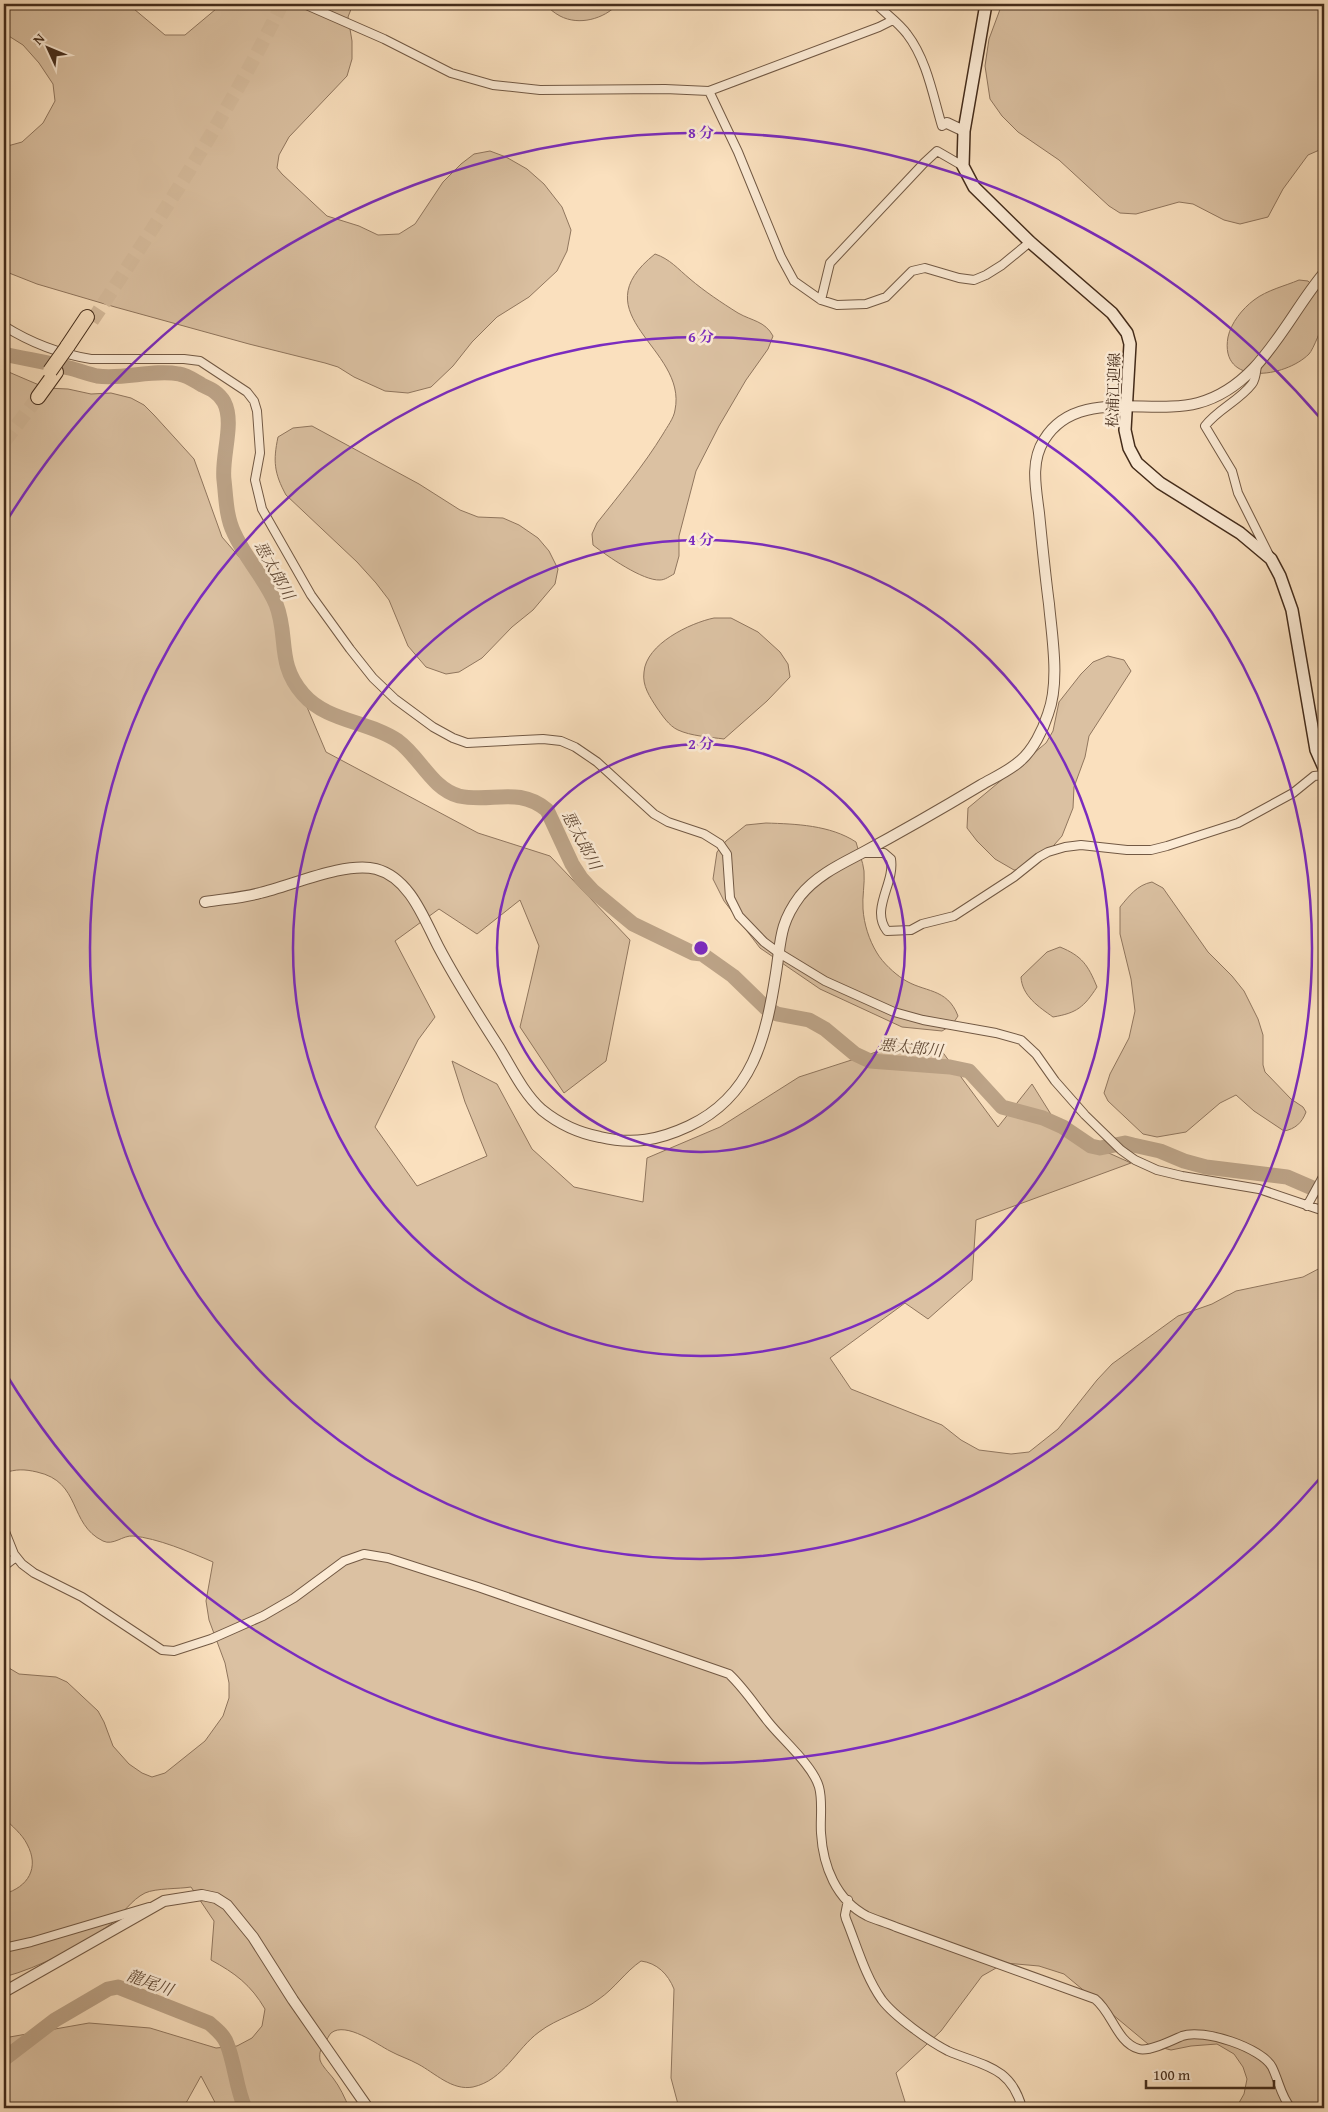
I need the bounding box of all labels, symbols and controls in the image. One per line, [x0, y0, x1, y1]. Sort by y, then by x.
north arrow [22, 22, 72, 72]
text: N [28, 28, 50, 49]
text: 8 分 [688, 122, 714, 143]
text: 6 分 [688, 326, 714, 347]
street label: 松浦江迎線 [1101, 352, 1125, 428]
text: 4 分 [688, 529, 714, 550]
water label: 悪太郎川 [249, 536, 302, 606]
text: 2 分 [688, 733, 714, 754]
water label: 悪太郎川 [556, 806, 609, 876]
centre of rings [692, 939, 710, 957]
water label: 悪太郎川 [878, 1032, 946, 1062]
water label: 龍尾川 [123, 1963, 179, 2002]
scale bar [1146, 2057, 1273, 2089]
text: 100 m [1153, 2064, 1191, 2085]

